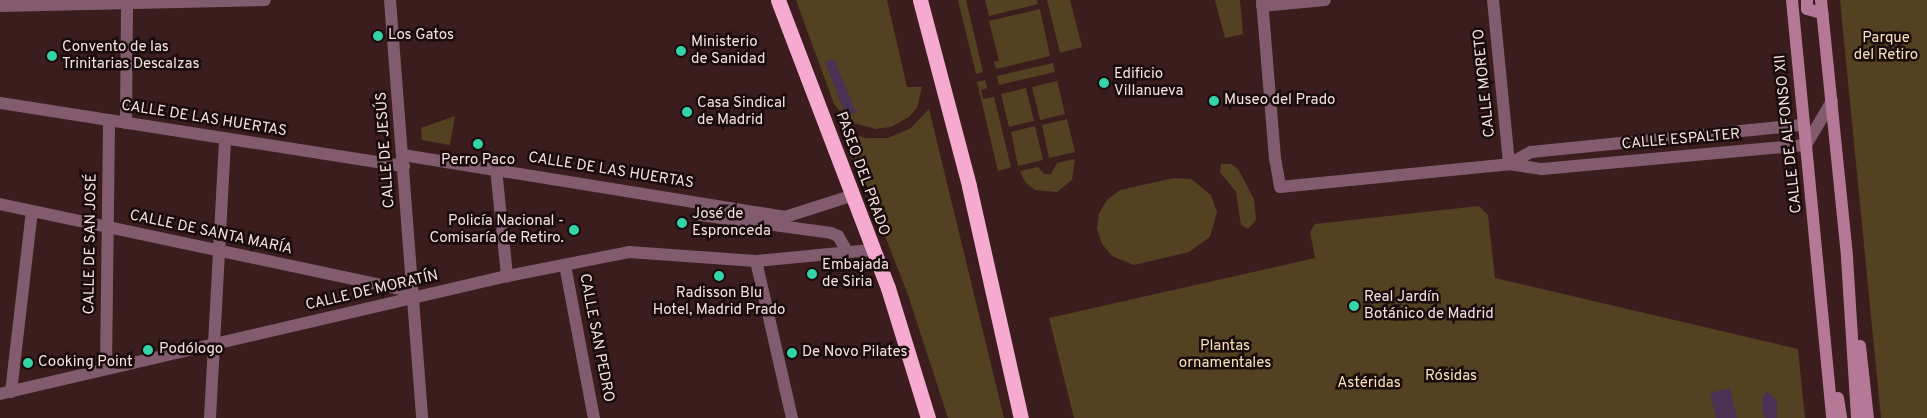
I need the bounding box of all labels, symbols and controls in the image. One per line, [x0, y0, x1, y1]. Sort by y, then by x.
place label: Los Gatos [388, 27, 454, 45]
street label: CALLE MORETO [1470, 28, 1500, 138]
park label: Parque del Retiro [1854, 29, 1918, 64]
marker: Los Gatos [372, 30, 384, 42]
place label: Ministerio de Sanidad [691, 33, 765, 68]
place label: Convento de las Trinitarias Descalzas [62, 38, 199, 73]
marker: Ministerio de Sanidad [675, 45, 687, 57]
marker: Convento de las Trinitarias Descalzas [46, 50, 58, 62]
street label: CALLE DE ALFONSO XII [1772, 53, 1806, 215]
place label: Edificio Villanueva [1114, 65, 1183, 100]
marker: Edificio Villanueva [1098, 77, 1110, 89]
street label: CALLE DE JESÚS [373, 91, 399, 209]
place label: Museo del Prado [1224, 92, 1335, 110]
place label: Casa Sindical de Madrid [697, 94, 786, 129]
marker: Museo del Prado [1208, 95, 1220, 107]
street label: CALLE DE LAS HUERTAS [120, 97, 288, 141]
marker: Casa Sindical de Madrid [681, 106, 693, 118]
street label: PASEO DEL PRADO [831, 109, 893, 239]
street label: CALLE ESPALTER [1621, 126, 1741, 154]
marker: Perro Paco [472, 138, 484, 150]
street label: CALLE DE LAS HUERTAS [527, 149, 695, 193]
place label: Perro Paco [441, 152, 515, 170]
street label: CALLE DE SAN JOSÉ [81, 173, 101, 315]
place label: José de Espronceda [692, 205, 771, 240]
street label: CALLE DE SANTA MARÍA [128, 207, 294, 259]
place label: Policía Nacional - Comisaría de Retiro. [430, 212, 564, 247]
marker: José de Espronceda [676, 217, 688, 229]
marker: Policía Nacional - Comisaría de Retiro. [568, 224, 580, 236]
place label: Embajada de Siria [822, 256, 889, 291]
street label: CALLE DE MORATÍN [304, 267, 440, 315]
marker: Embajada de Siria [806, 268, 818, 280]
marker: Radisson Blu Hotel, Madrid Prado [713, 270, 725, 282]
street label: CALLE SAN PEDRO [575, 272, 617, 404]
place label: Radisson Blu Hotel, Madrid Prado [653, 284, 785, 319]
place label: Real Jardín Botánico de Madrid [1364, 288, 1494, 323]
marker: Real Jardín Botánico de Madrid [1348, 300, 1360, 312]
park label: Plantas ornamentales [1179, 337, 1271, 372]
place label: Podólogo [159, 341, 223, 359]
marker: Podólogo [141, 343, 155, 357]
place label: De Novo Pilates [802, 344, 907, 362]
marker: De Novo Pilates [786, 347, 798, 359]
place label: Cooking Point [38, 354, 133, 372]
marker: Cooking Point [22, 357, 34, 369]
park label: Rósidas [1425, 368, 1477, 386]
park label: Astéridas [1337, 375, 1401, 393]

